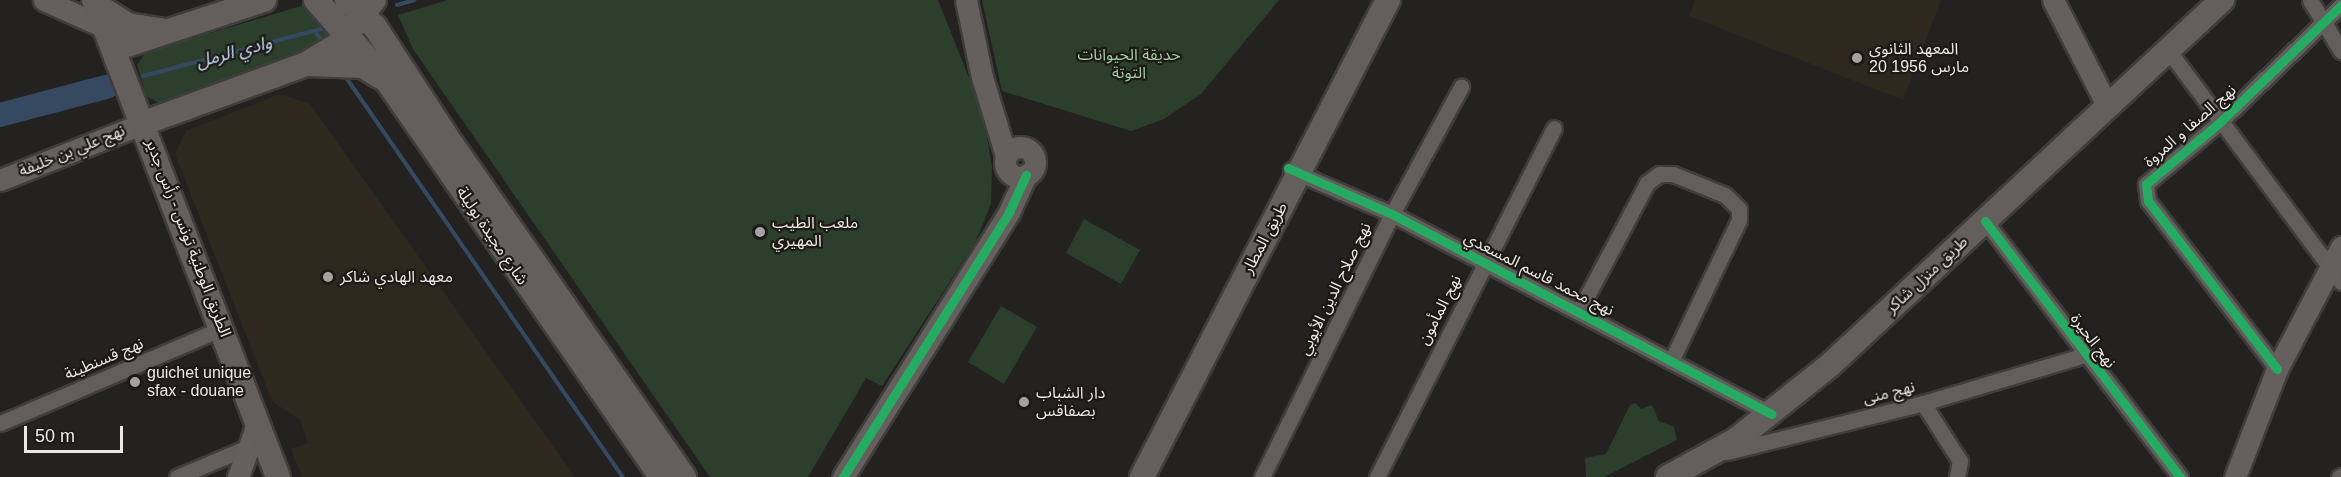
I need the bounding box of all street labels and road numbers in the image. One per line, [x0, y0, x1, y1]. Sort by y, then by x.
street label: نهج الصفا و المروة [2140, 81, 2240, 171]
street label: نهج علي بن خليفة [16, 121, 128, 181]
street label: الطريق الوطنية تونس - رأس جدير [141, 136, 235, 340]
street label: شارع مجيدة بوليلة [452, 183, 532, 289]
street label: طريق المطار [1238, 199, 1292, 277]
street label: نهج صلاح الدين الأيوبي [1295, 220, 1375, 358]
street label: نهج محمد قاسم المسعدي [1461, 228, 1617, 320]
street label: طريق منزل شاكر [1882, 232, 1972, 318]
street label: نهج المأمون [1414, 272, 1466, 348]
street label: نهج الحيرة [2066, 310, 2120, 372]
street label: نهج قسنطينة [62, 334, 146, 384]
street label: نهج منى [1861, 377, 1917, 409]

